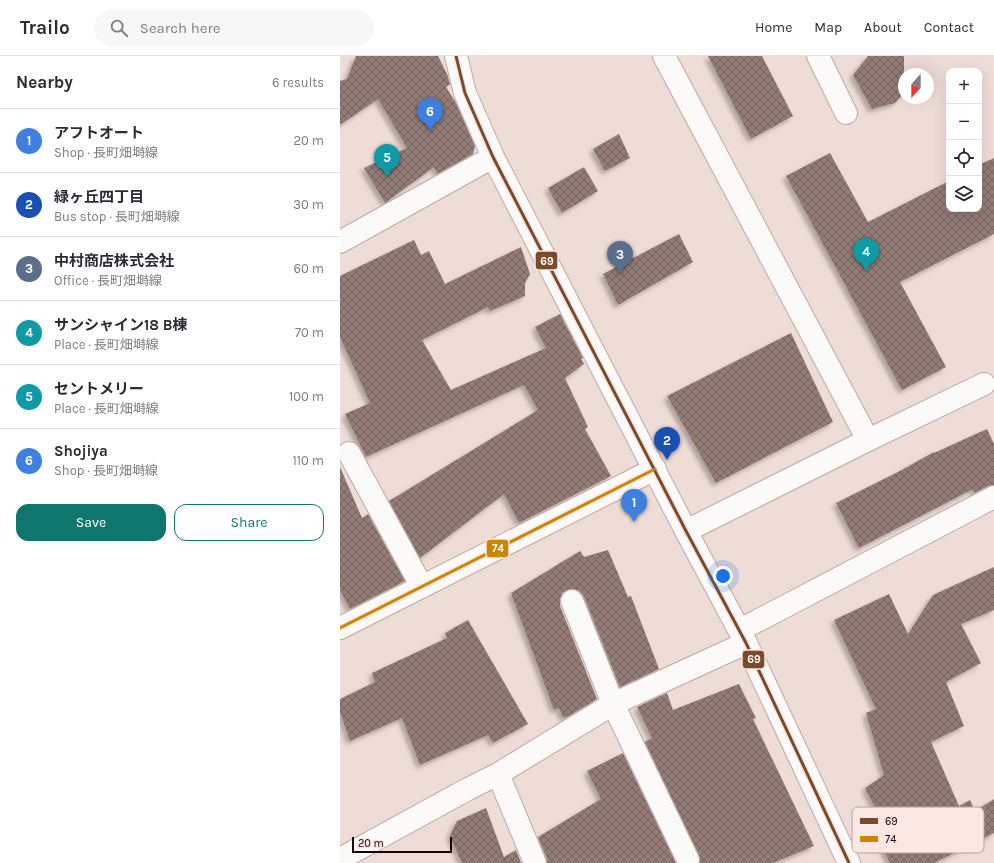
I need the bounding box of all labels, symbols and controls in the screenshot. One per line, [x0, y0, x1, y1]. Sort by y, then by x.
search box [94, 10, 374, 46]
text: Trailo [20, 17, 70, 39]
icon: search [108, 17, 130, 39]
text: Search here [140, 19, 221, 37]
text: Home [755, 19, 792, 36]
text: Map [814, 19, 842, 36]
text: About [864, 19, 902, 36]
text: Contact [924, 19, 974, 36]
north arrow [898, 68, 934, 104]
map controls [946, 68, 982, 212]
button: + [946, 68, 982, 104]
text: Nearby [16, 72, 73, 92]
text: 6 results [272, 75, 324, 90]
pin: 6 [417, 98, 443, 131]
button: − [946, 104, 982, 140]
text: アフトオート [54, 124, 144, 142]
text: 1 [27, 133, 31, 148]
text: 20 m [294, 133, 324, 148]
button: locate [946, 140, 982, 176]
pin: 5 [374, 144, 400, 177]
text: Shop · 長町畑塒線 [54, 145, 158, 160]
button: layers [946, 176, 982, 212]
text: 緑ヶ丘四丁目 [54, 188, 144, 206]
text: 2 [25, 197, 33, 212]
text: 30 m [293, 197, 324, 212]
text: Bus stop · 長町畑塒線 [54, 209, 180, 224]
pin: 4 [853, 238, 879, 271]
pin: 3 [607, 241, 633, 274]
line badge: 69 [535, 251, 558, 270]
text: 中村商店株式会社 [54, 252, 174, 270]
text: 69 [540, 255, 554, 268]
text: 3 [25, 261, 33, 276]
text: 60 m [294, 261, 324, 276]
text: Office · 長町畑塒線 [54, 273, 162, 288]
text: サンシャイン18 B棟 [54, 316, 188, 334]
text: 4 [25, 325, 33, 340]
text: 70 m [295, 325, 324, 340]
text: Place · 長町畑塒線 [54, 337, 159, 352]
text: セントメリー [54, 380, 144, 398]
text: 5 [25, 389, 33, 404]
text: 100 m [289, 389, 324, 404]
text: Place · 長町畑塒線 [54, 401, 159, 416]
pin: 2 [654, 427, 680, 460]
text: Shojiya [54, 442, 108, 460]
text: 6 [25, 453, 33, 468]
text: 110 m [292, 453, 324, 468]
text: Shop · 長町畑塒線 [54, 463, 158, 478]
pin: 1 [621, 489, 647, 522]
button: Save [16, 504, 166, 541]
button: Share [174, 504, 324, 541]
line badge: 74 [486, 539, 509, 558]
text: 74 [492, 542, 504, 555]
your location [713, 566, 733, 586]
line badge: 69 [742, 650, 765, 669]
text: 69 [747, 653, 761, 666]
legend [852, 807, 984, 853]
text: 69 [885, 815, 898, 828]
text: 74 [885, 833, 896, 846]
scale bar [352, 835, 452, 854]
text: 20 m [358, 837, 384, 850]

